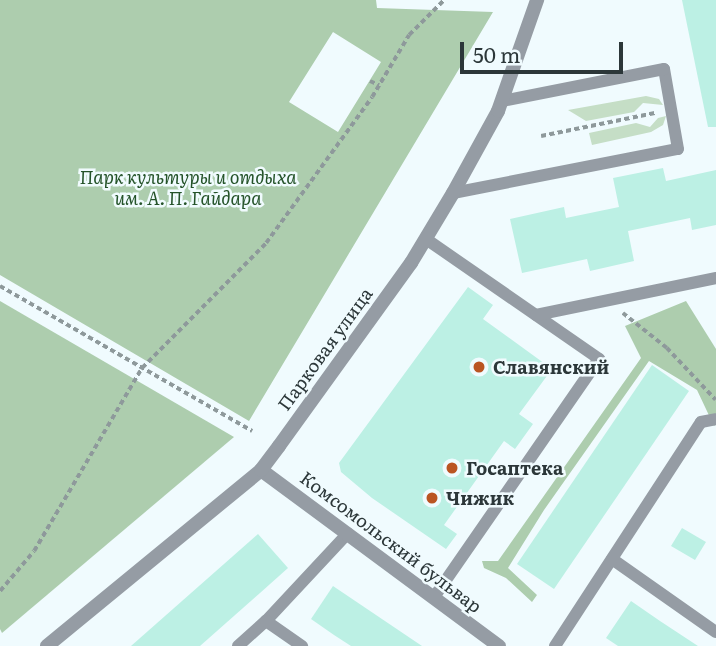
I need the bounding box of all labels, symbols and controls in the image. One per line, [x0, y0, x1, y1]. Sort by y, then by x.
scale bar [464, 28, 627, 72]
text: 50 m [473, 38, 520, 69]
park label: Парк культуры и отдыха им. А. П. Гайдара [80, 167, 296, 210]
street label: Парковая улица [273, 283, 377, 415]
place label: Славянский [493, 356, 609, 378]
marker: Славянский [471, 359, 487, 375]
place label: Госаптека [466, 457, 563, 479]
marker: Госаптека [444, 460, 460, 476]
street label: Комсомольский бульвар [296, 467, 486, 617]
place label: Чижик [446, 487, 514, 509]
marker: Чижик [424, 490, 440, 506]

